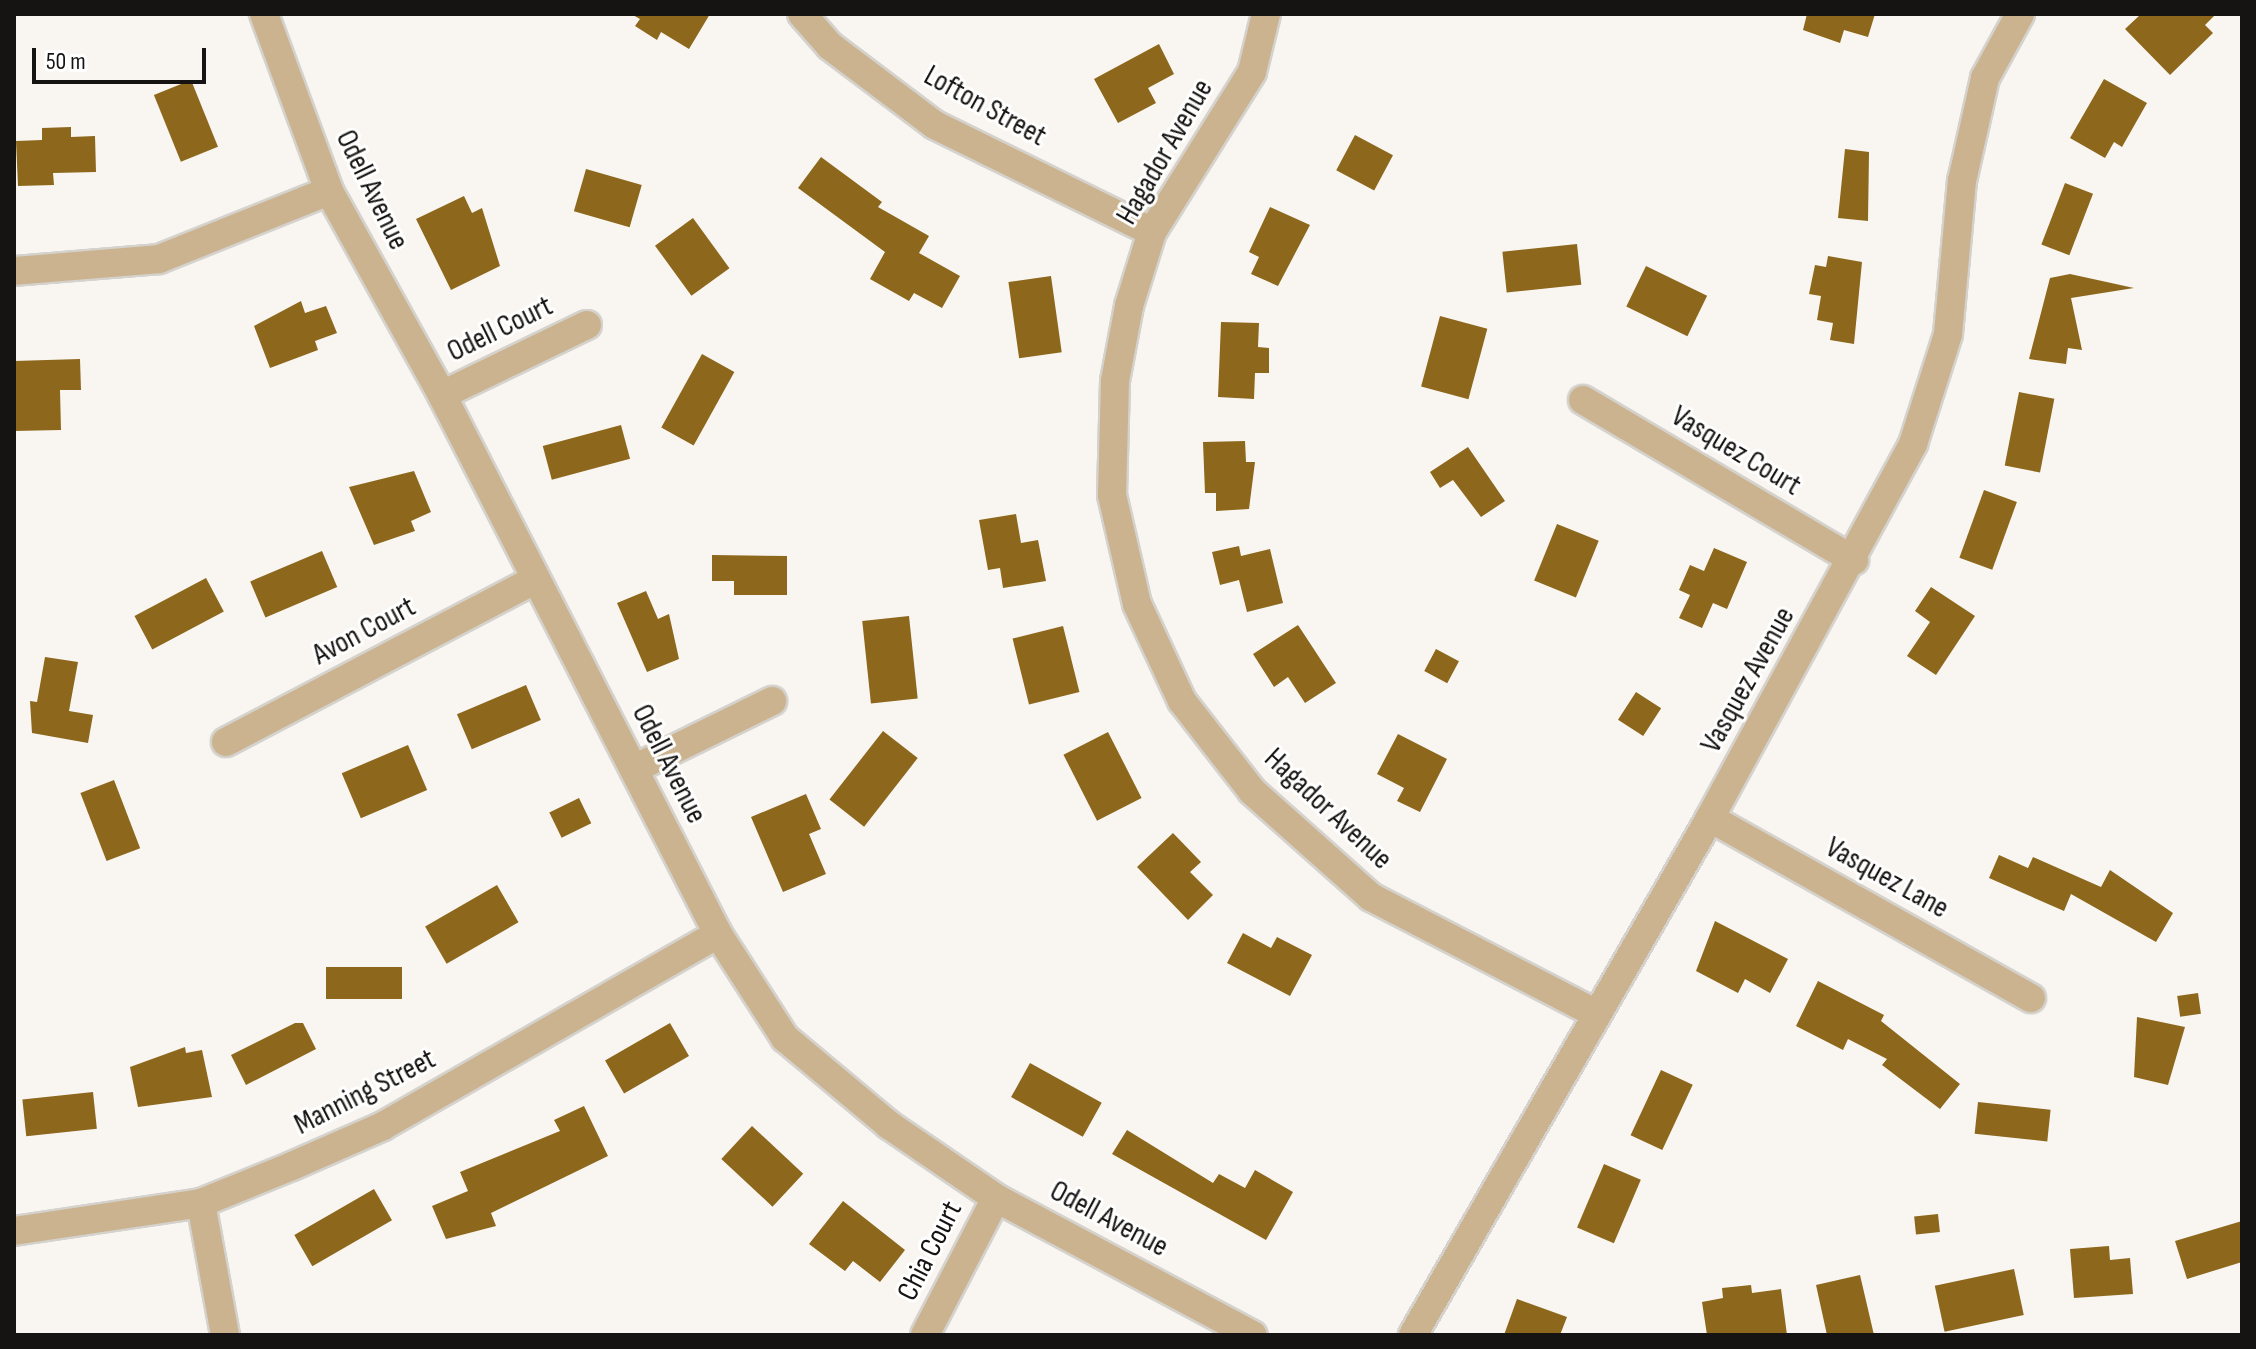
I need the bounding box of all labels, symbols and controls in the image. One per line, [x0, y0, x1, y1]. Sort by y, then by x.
scale bar [36, 32, 210, 82]
text: 50 m [46, 47, 86, 76]
street label: Lofton Street [918, 58, 1052, 154]
street label: Hagador Avenue [1109, 73, 1221, 231]
street label: Odell Avenue [328, 124, 416, 256]
street label: Odell Court [441, 288, 559, 370]
street label: Vasquez Court [1665, 398, 1807, 504]
street label: Avon Court [306, 589, 422, 673]
street label: Vasquez Avenue [1693, 601, 1803, 759]
street label: Odell Avenue [624, 699, 714, 829]
street label: Hagador Avenue [1257, 741, 1399, 877]
street label: Vasquez Lane [1819, 830, 1955, 926]
street label: Manning Street [288, 1041, 442, 1143]
street label: Odell Avenue [1044, 1173, 1174, 1265]
street label: Chia Court [890, 1195, 970, 1307]

